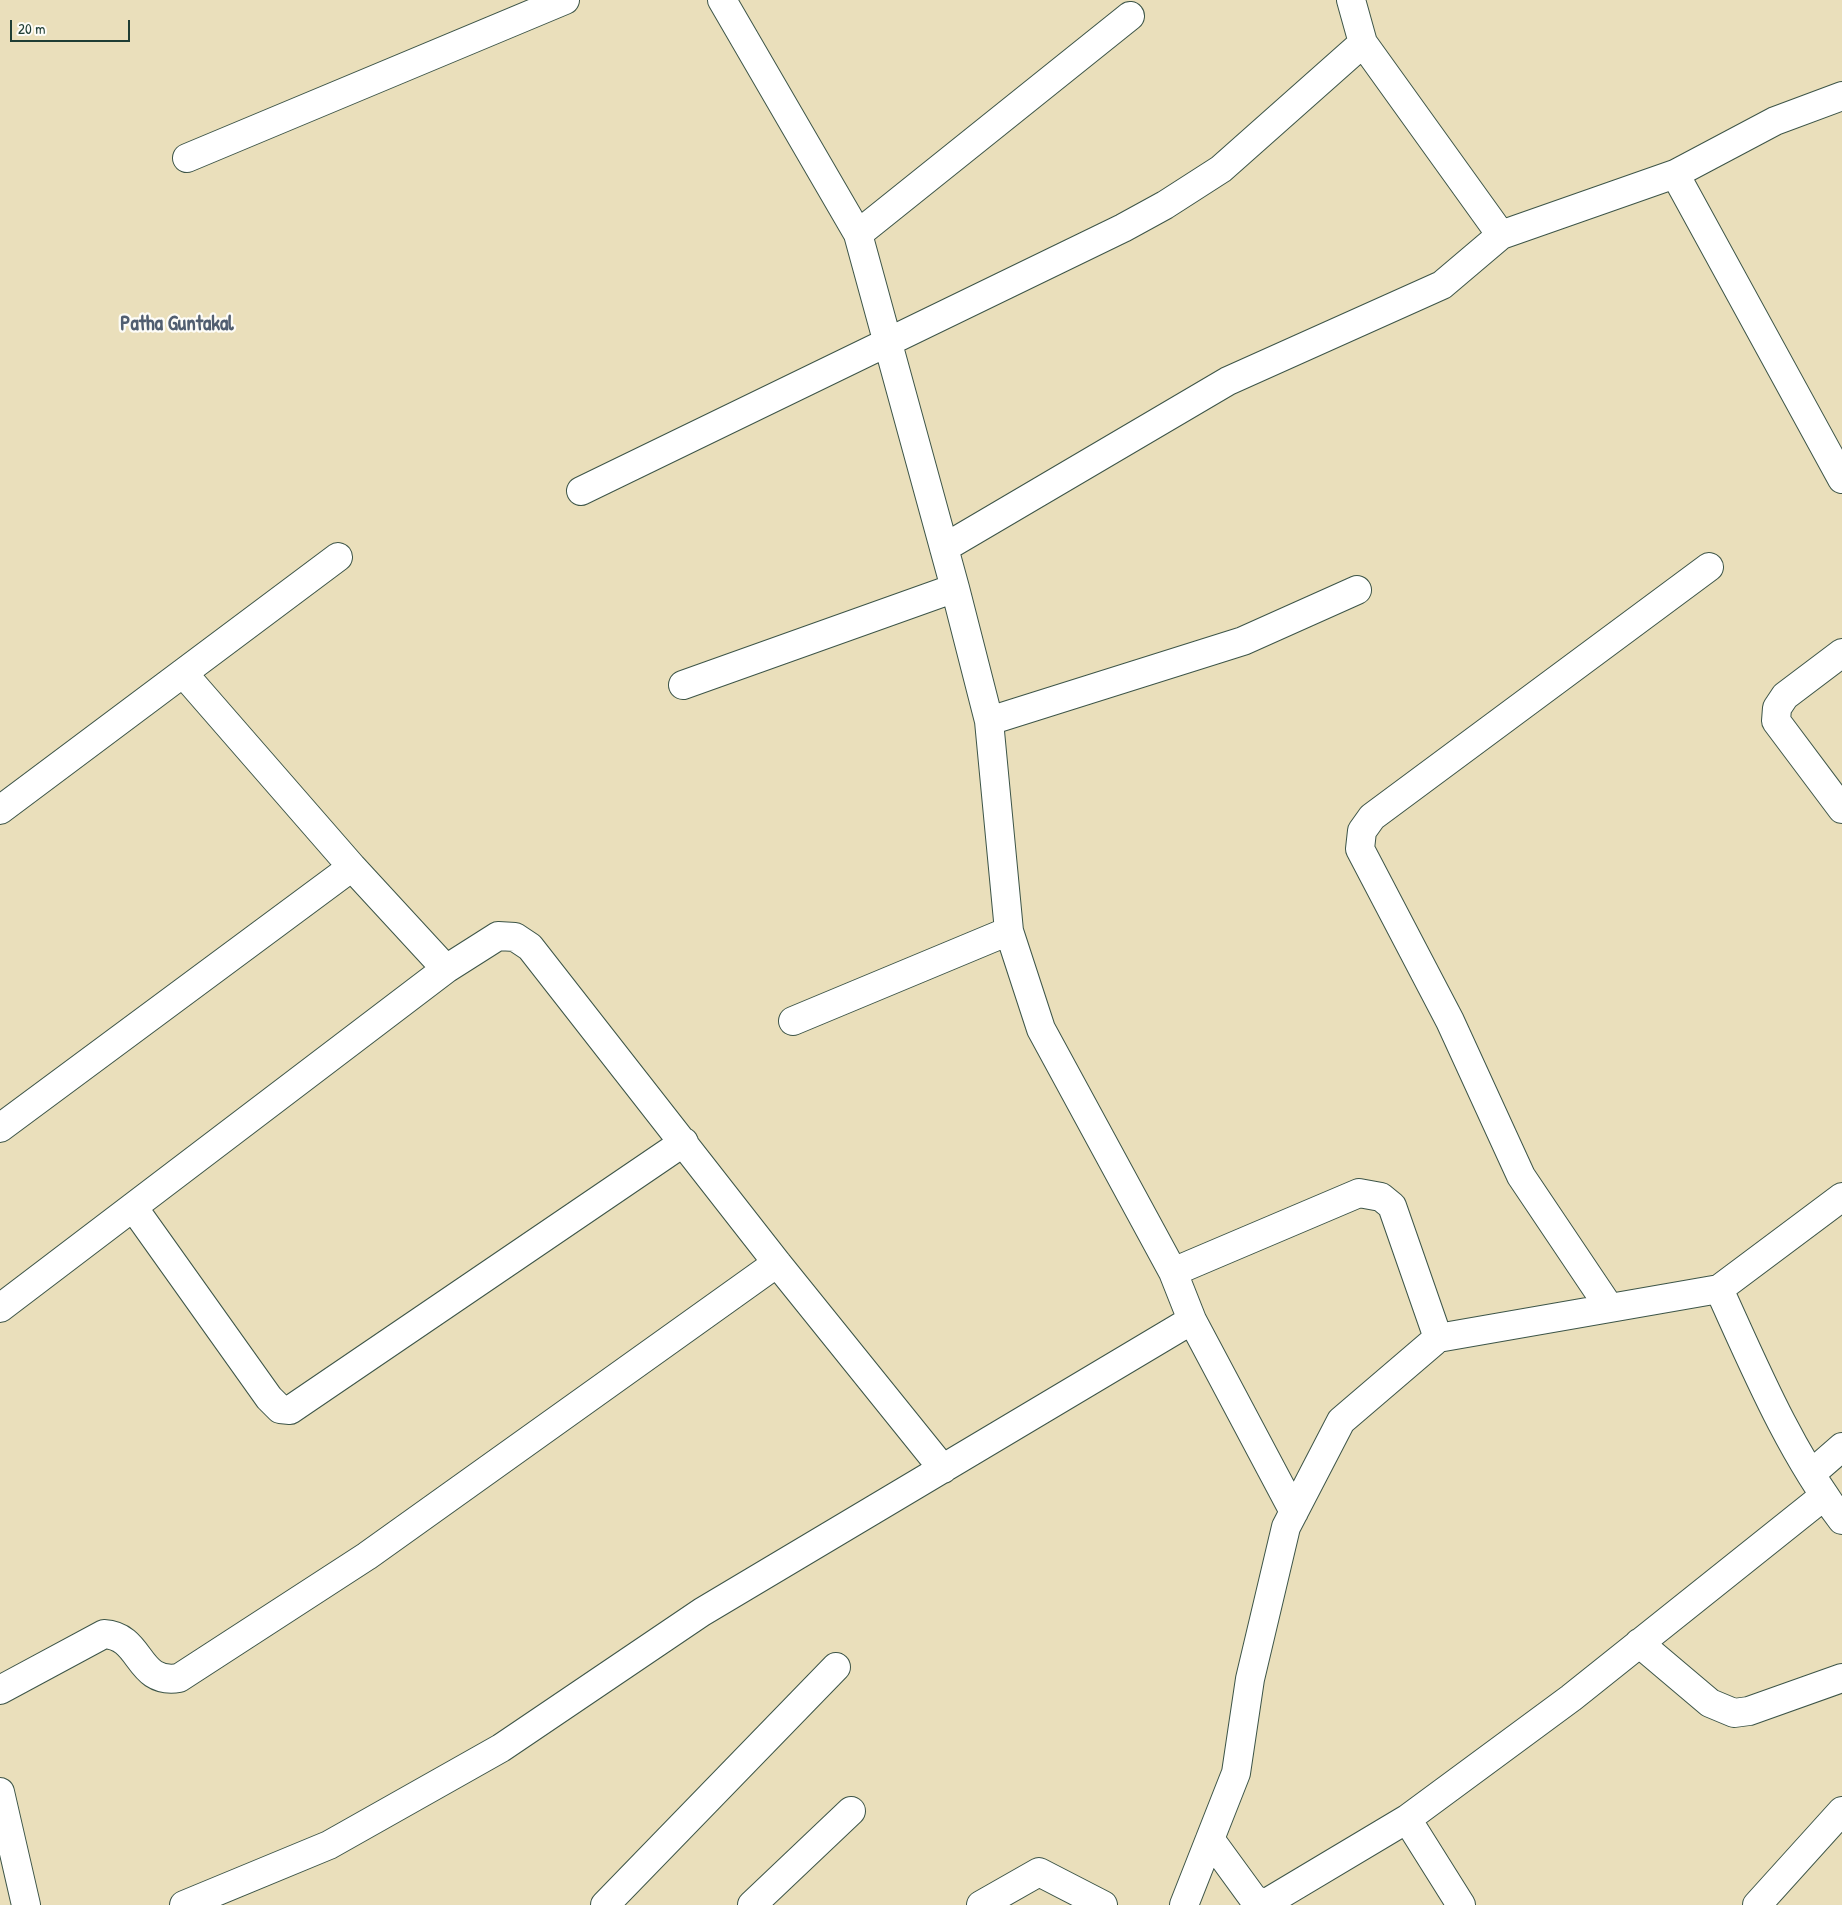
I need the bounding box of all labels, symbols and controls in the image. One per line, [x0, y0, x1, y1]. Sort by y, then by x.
scale bar [12, 10, 132, 42]
text: 20 m [18, 18, 45, 39]
district label: Patha Guntakal [120, 311, 234, 337]

